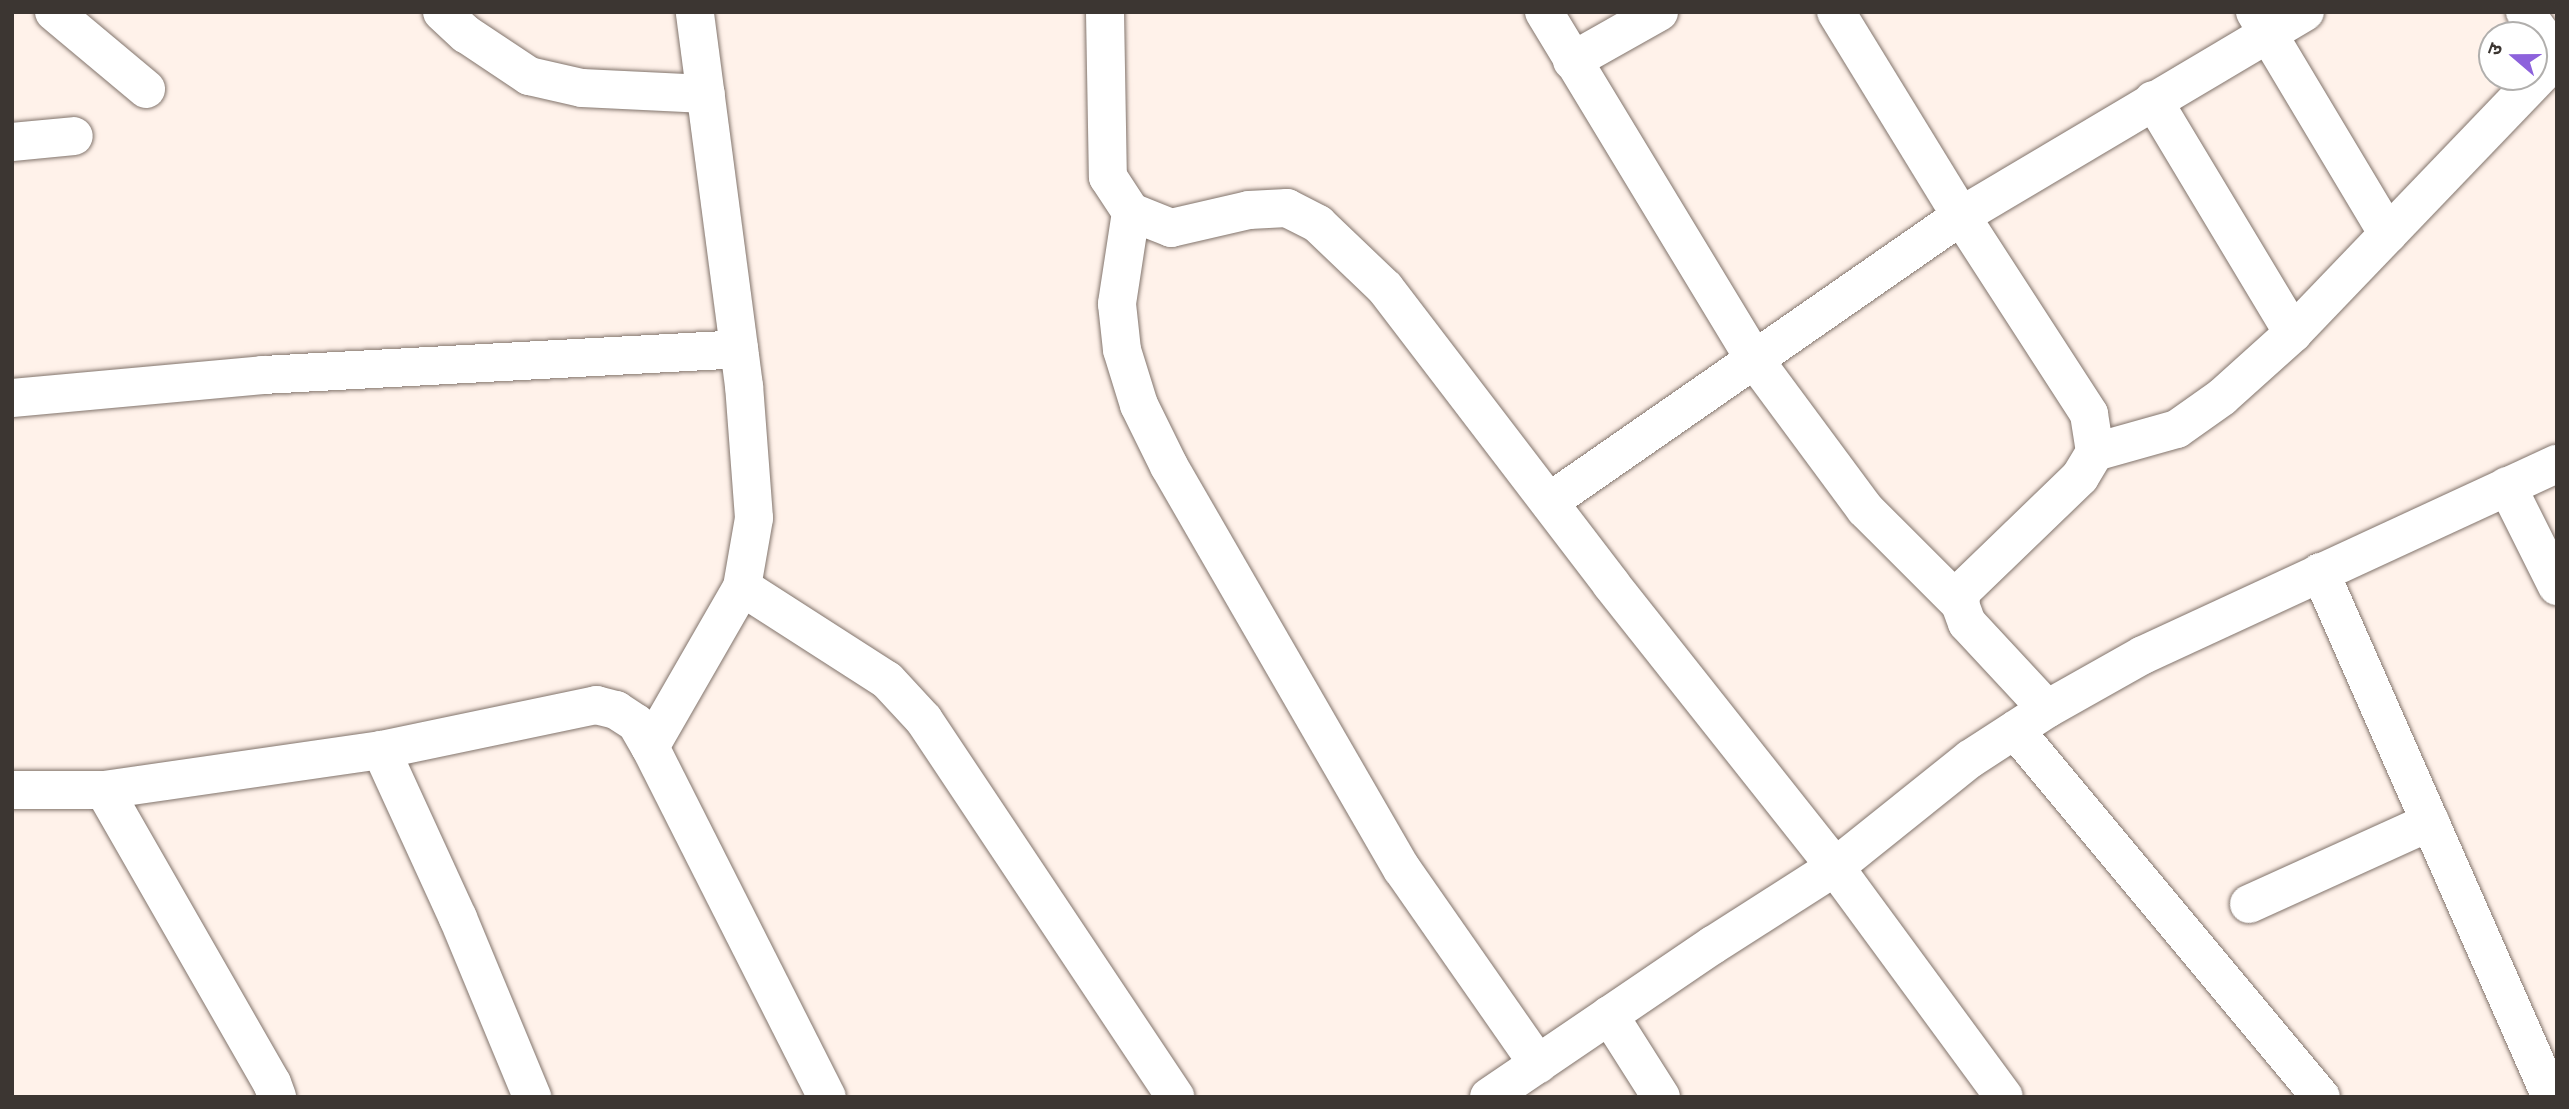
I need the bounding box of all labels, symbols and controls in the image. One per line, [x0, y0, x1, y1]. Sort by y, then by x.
north arrow [2478, 21, 2548, 91]
text: उ [2482, 40, 2507, 58]

